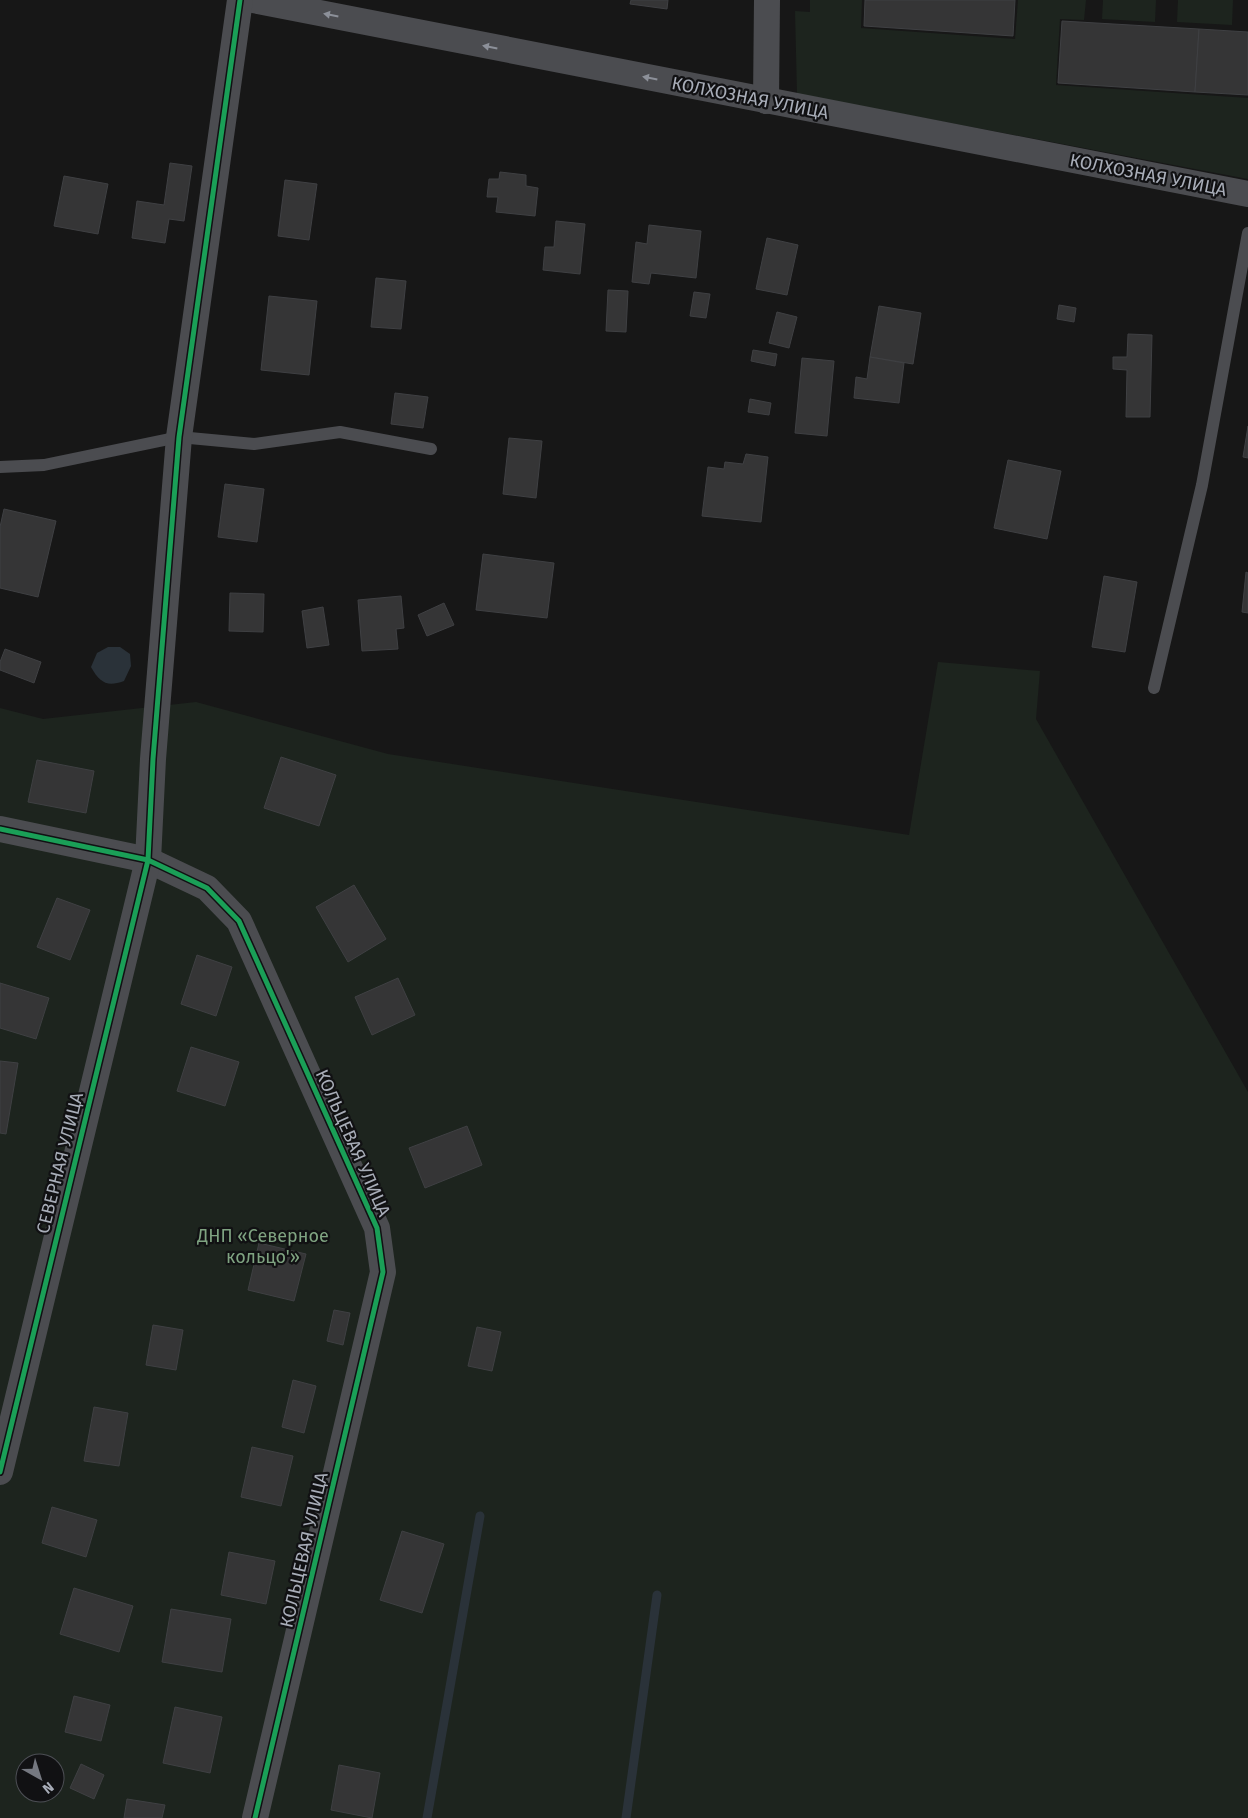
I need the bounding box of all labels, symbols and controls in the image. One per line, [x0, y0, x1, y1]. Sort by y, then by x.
one-way arrow [322, 11, 338, 19]
one-way arrow [483, 43, 498, 51]
street label: КОЛХОЗНАЯ УЛИЦА [670, 72, 831, 124]
one-way arrow [641, 74, 657, 82]
street label: КОЛХОЗНАЯ УЛИЦА [1068, 149, 1229, 201]
street label: КОЛЬЦЕВАЯ УЛИЦА [311, 1066, 396, 1221]
street label: СЕВЕРНАЯ УЛИЦА [32, 1089, 88, 1236]
park label: ДНП «Северное кольцо'» [196, 1225, 329, 1268]
street label: КОЛЬЦЕВАЯ УЛИЦА [275, 1469, 333, 1630]
north arrow [15, 1753, 65, 1803]
text: N [39, 1778, 57, 1797]

